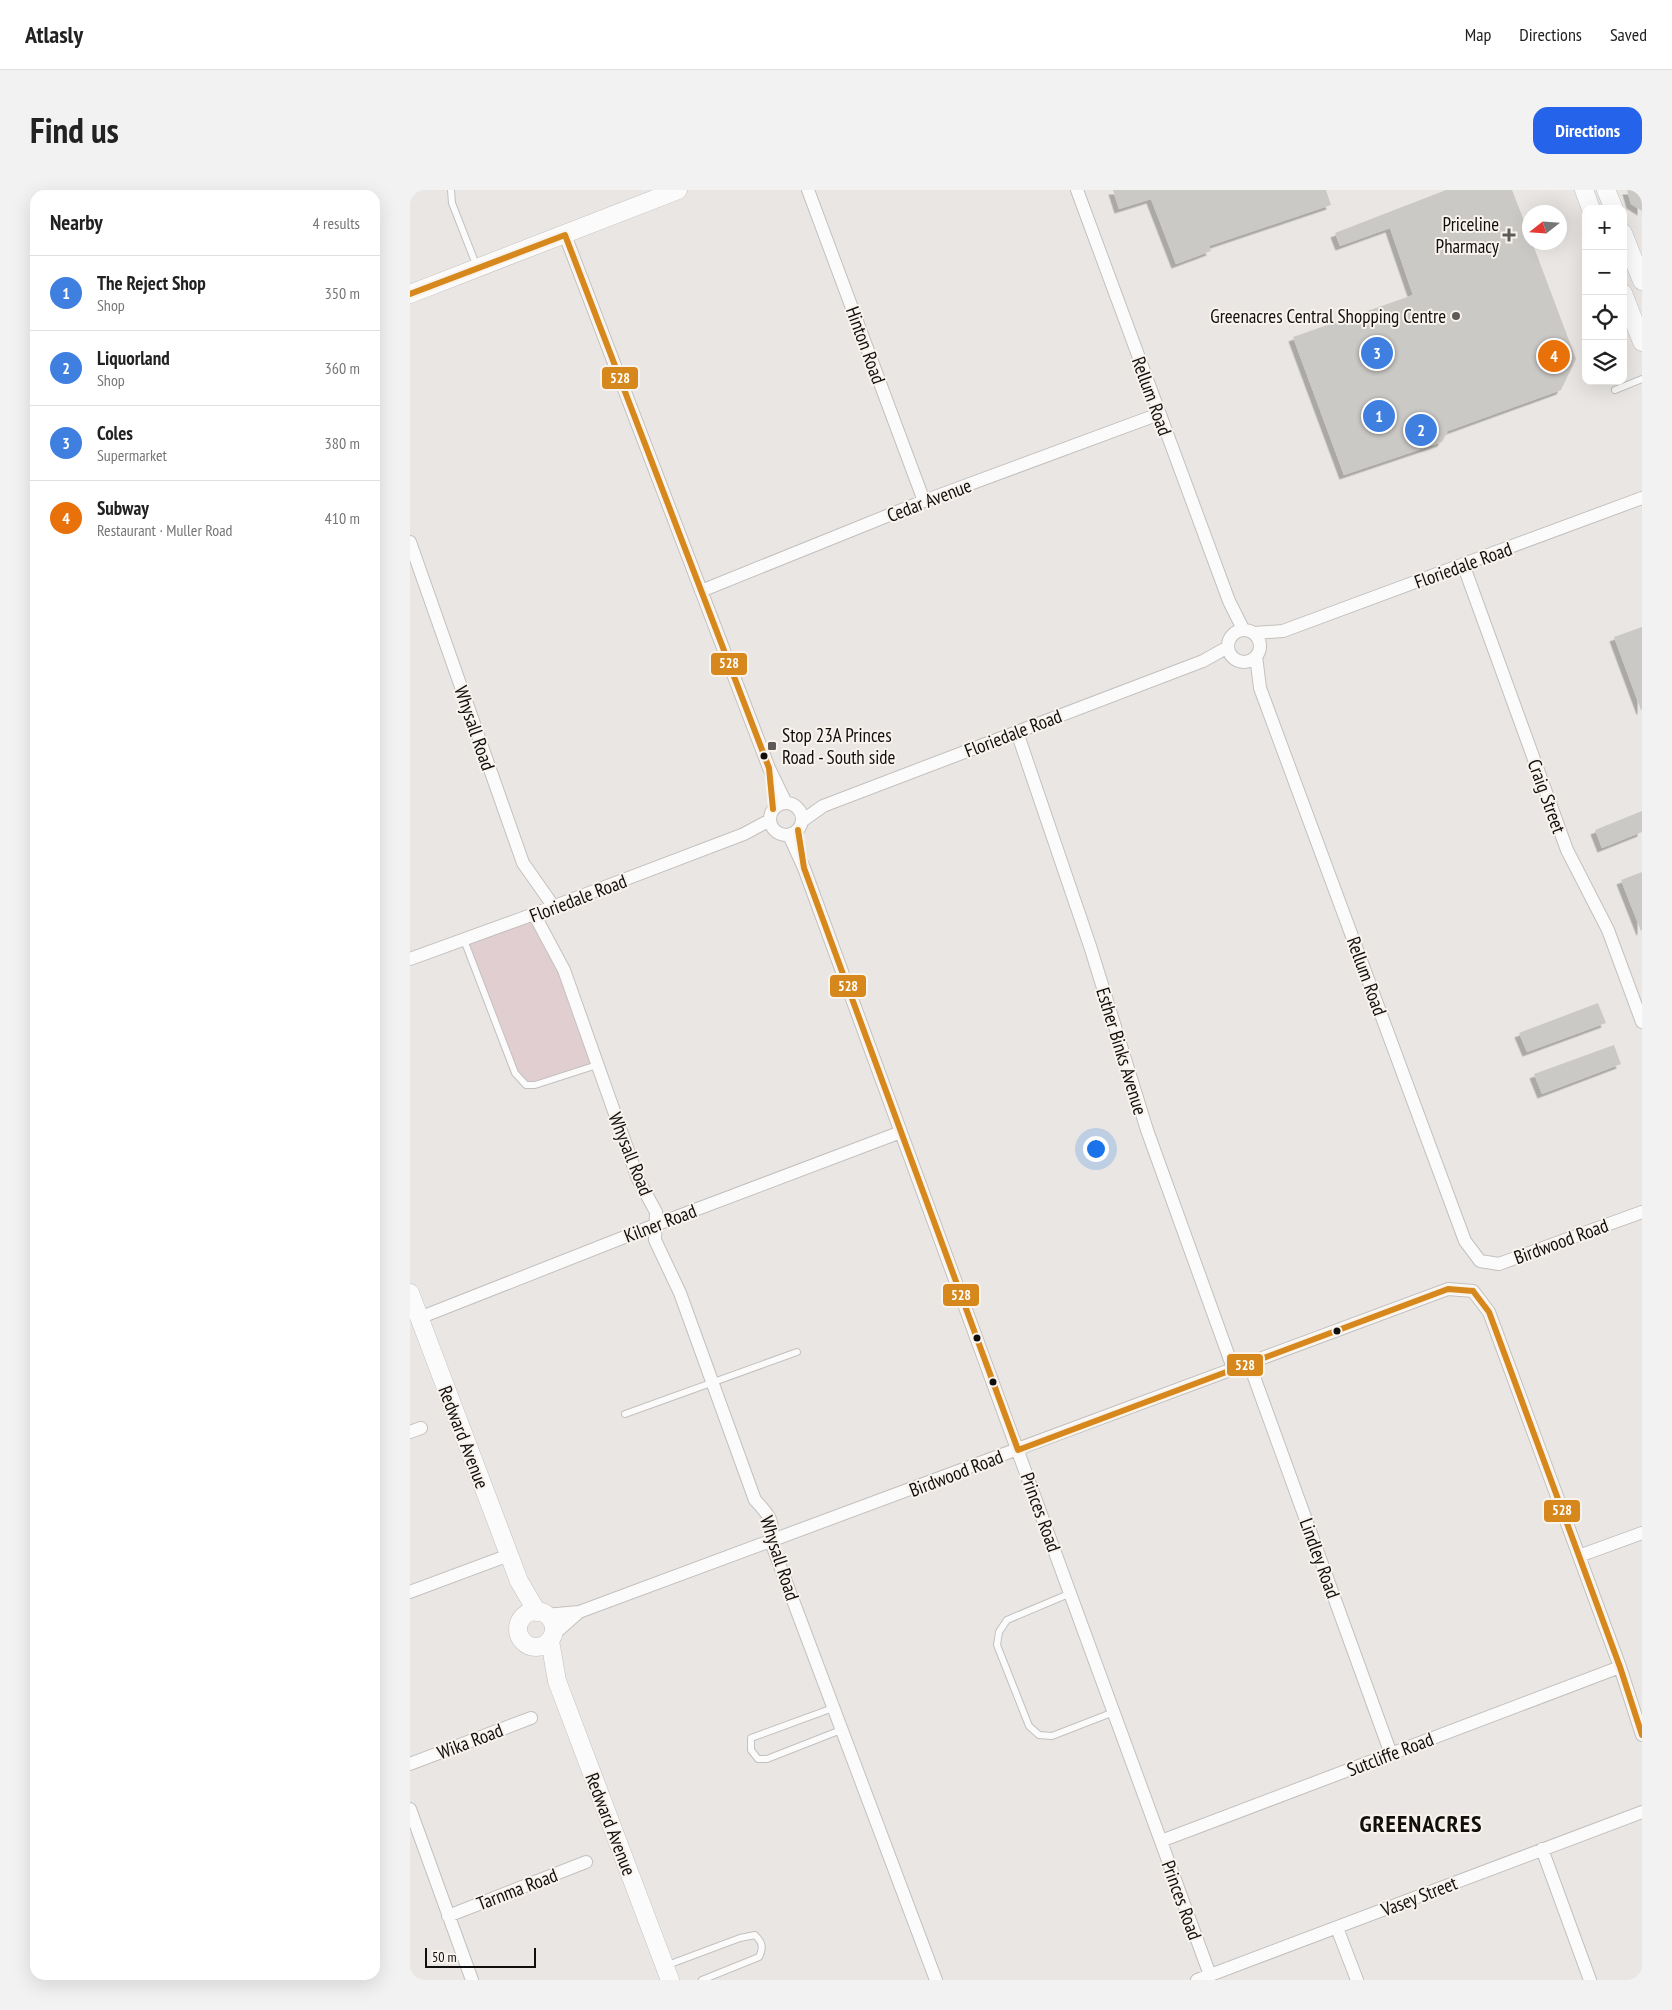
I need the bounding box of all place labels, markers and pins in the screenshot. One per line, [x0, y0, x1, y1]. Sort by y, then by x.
place label: Priceline Pharmacy [1436, 212, 1500, 258]
marker: Priceline Pharmacy [1503, 229, 1515, 241]
place label: Greenacres Central Shopping Centre [1210, 304, 1446, 328]
marker: Greenacres Central Shopping Centre [1450, 310, 1462, 322]
pin: 3 [1361, 334, 1393, 372]
pin: 4 [1538, 337, 1570, 375]
pin: 1 [1363, 397, 1395, 435]
pin: 2 [1405, 411, 1437, 449]
place label: Stop 23A Princes Road - South side [782, 723, 896, 769]
marker: Stop 23A Princes Road - South side [766, 740, 778, 752]
unlabelled marker [759, 751, 769, 761]
unlabelled marker [1332, 1326, 1342, 1336]
unlabelled marker [972, 1333, 982, 1343]
unlabelled marker [988, 1377, 998, 1387]

